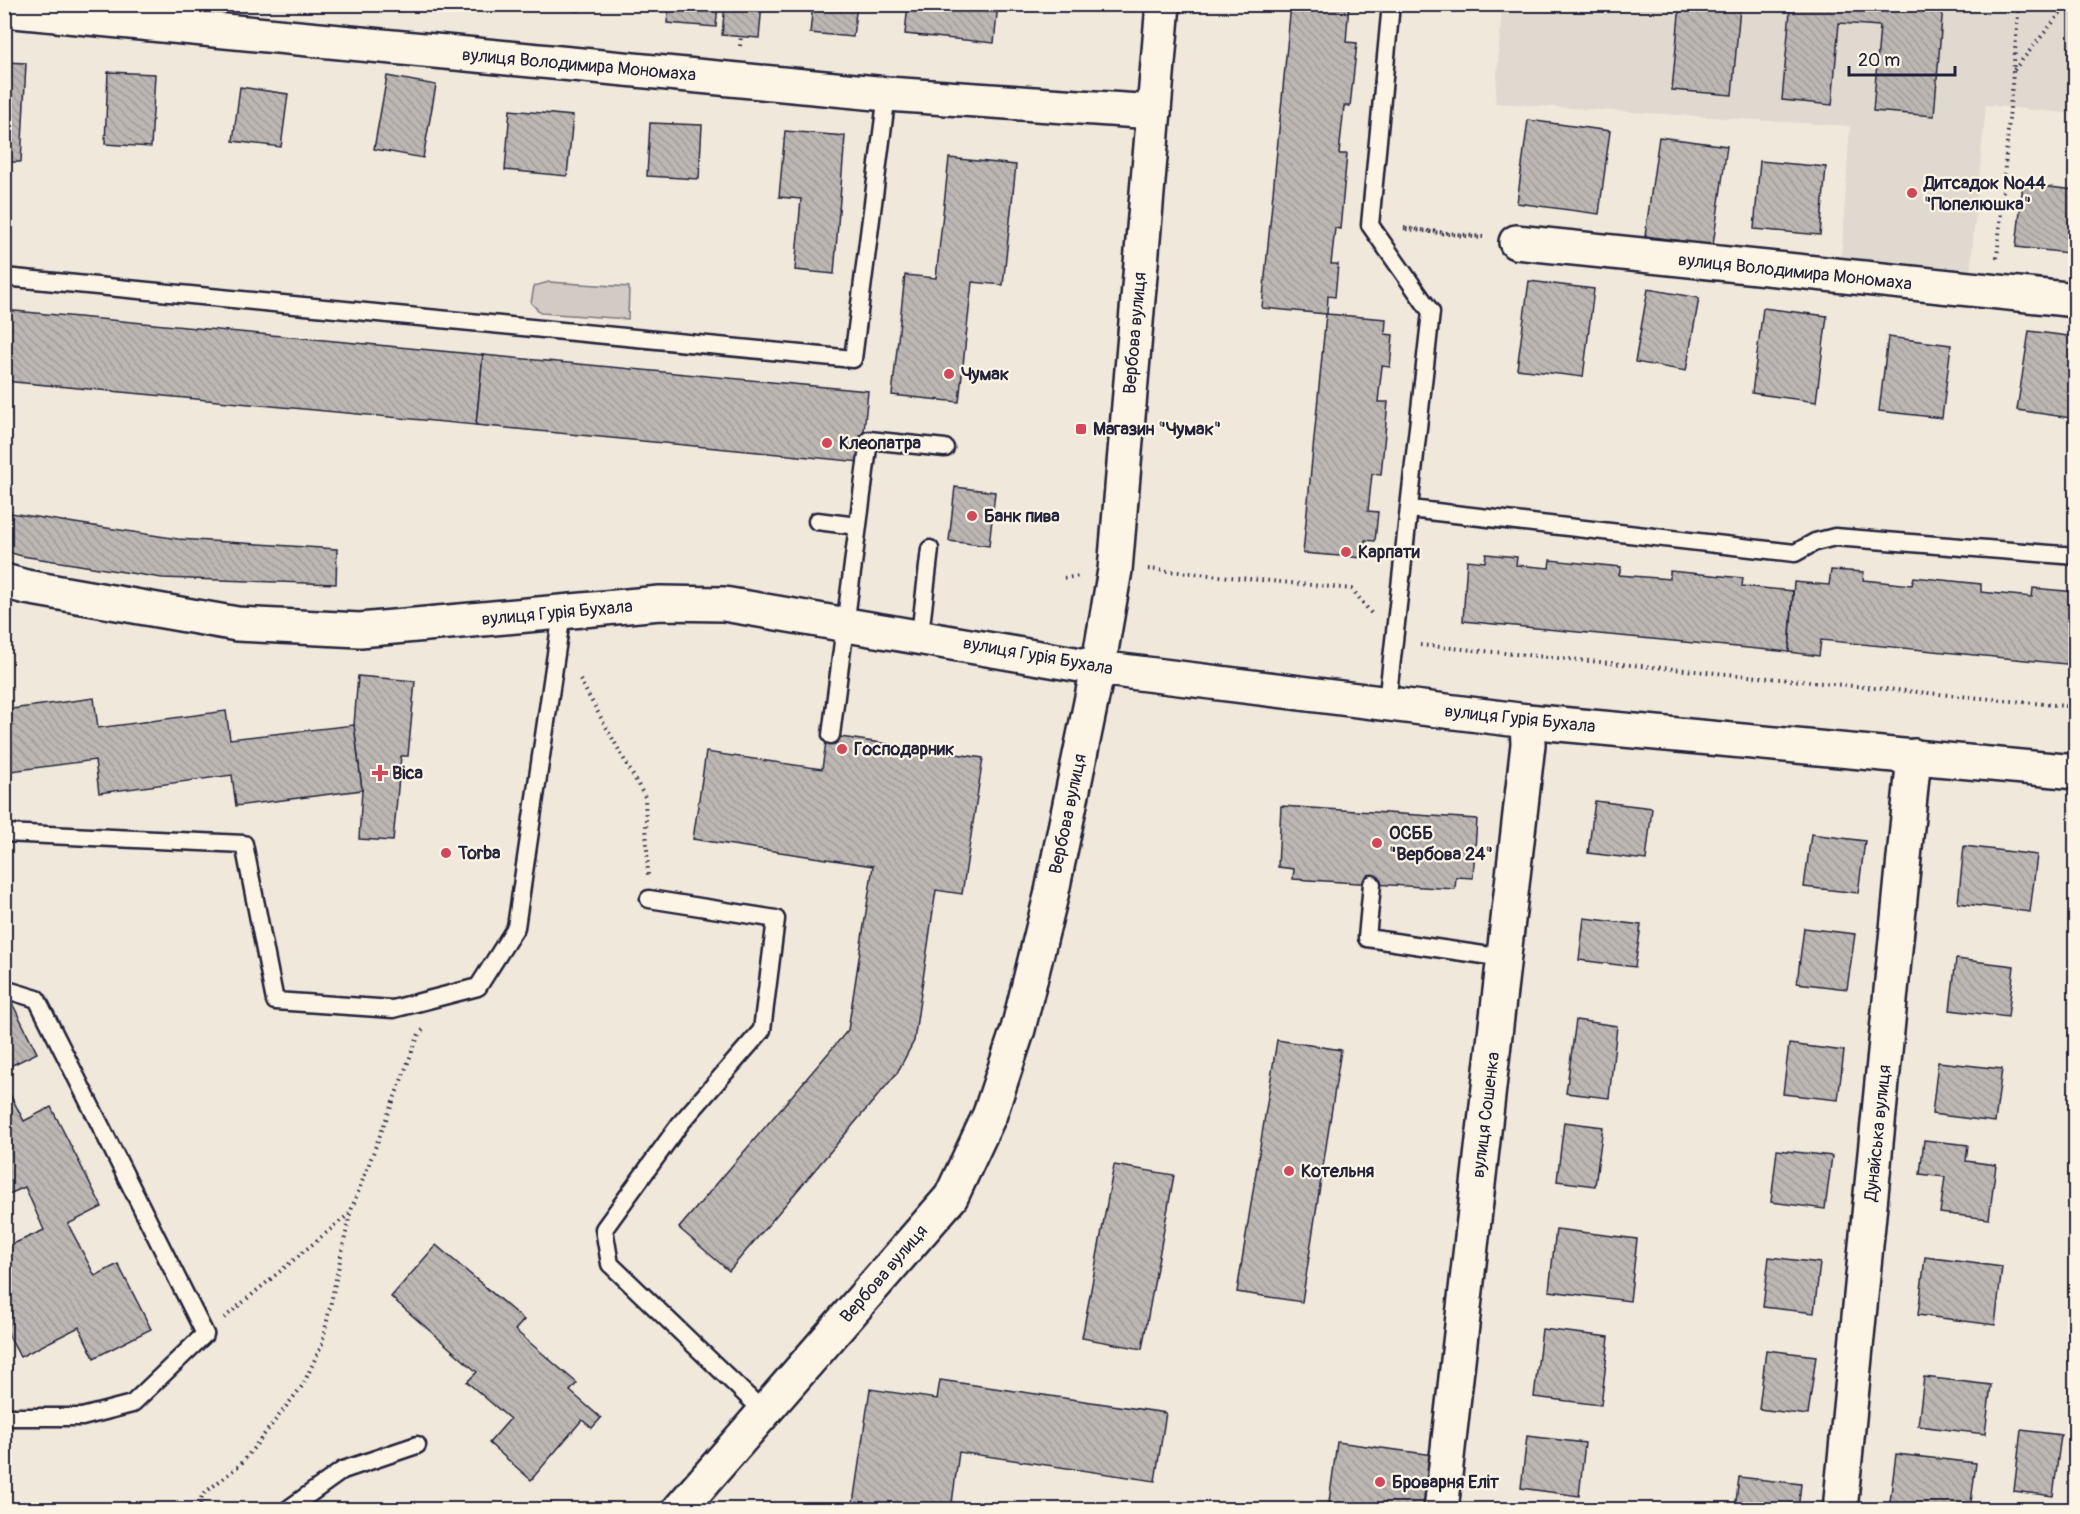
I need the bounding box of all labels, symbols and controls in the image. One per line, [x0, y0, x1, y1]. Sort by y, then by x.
scale bar [1849, 39, 1956, 77]
street label: вулиця Володимира Мономаха [461, 43, 697, 87]
text: 20 m [1858, 49, 1900, 72]
place label: Дитсадок №44 "Попелюшка" [1923, 172, 2046, 216]
marker: Дитсадок №44 "Попелюшка" [1905, 186, 1919, 200]
street label: вулиця Володимира Мономаха [1677, 248, 1913, 296]
street label: Вербова вулиця [1118, 271, 1152, 395]
place label: Чумак [961, 363, 1009, 386]
marker: Чумак [942, 367, 956, 381]
place label: Магазин "Чумак" [1093, 418, 1221, 441]
marker: Магазин "Чумак" [1074, 422, 1088, 436]
place label: Клеопатра [839, 432, 921, 455]
marker: Клеопатра [820, 436, 834, 450]
place label: Банк пива [984, 505, 1060, 528]
marker: Банк пива [965, 509, 979, 523]
place label: Карпати [1358, 541, 1420, 564]
marker: Карпати [1339, 545, 1353, 559]
street label: вулиця Гурія Бухала [480, 595, 634, 631]
street label: вулиця Гурія Бухала [961, 631, 1115, 681]
street label: вулиця Гурія Бухала [1443, 700, 1597, 738]
place label: Господарник [854, 738, 954, 761]
marker: Господарник [835, 742, 849, 756]
street label: Вербова вулиця [1044, 752, 1092, 876]
place label: Віса [392, 762, 424, 785]
marker: Віса [373, 766, 387, 780]
place label: ОСББ "Вербова 24" [1389, 822, 1493, 866]
marker: ОСББ "Вербова 24" [1370, 836, 1384, 850]
place label: Torba [457, 842, 501, 865]
marker: Torba [439, 846, 453, 860]
street label: вулиця Сошенка [1467, 1051, 1505, 1179]
street label: Дунайська вулиця [1859, 1064, 1897, 1203]
place label: Котельня [1301, 1160, 1374, 1183]
marker: Котельня [1282, 1164, 1296, 1178]
street label: Вербова вулиця [835, 1220, 933, 1328]
place label: Броварня Еліт [1392, 1471, 1500, 1494]
marker: Броварня Еліт [1373, 1475, 1387, 1489]

